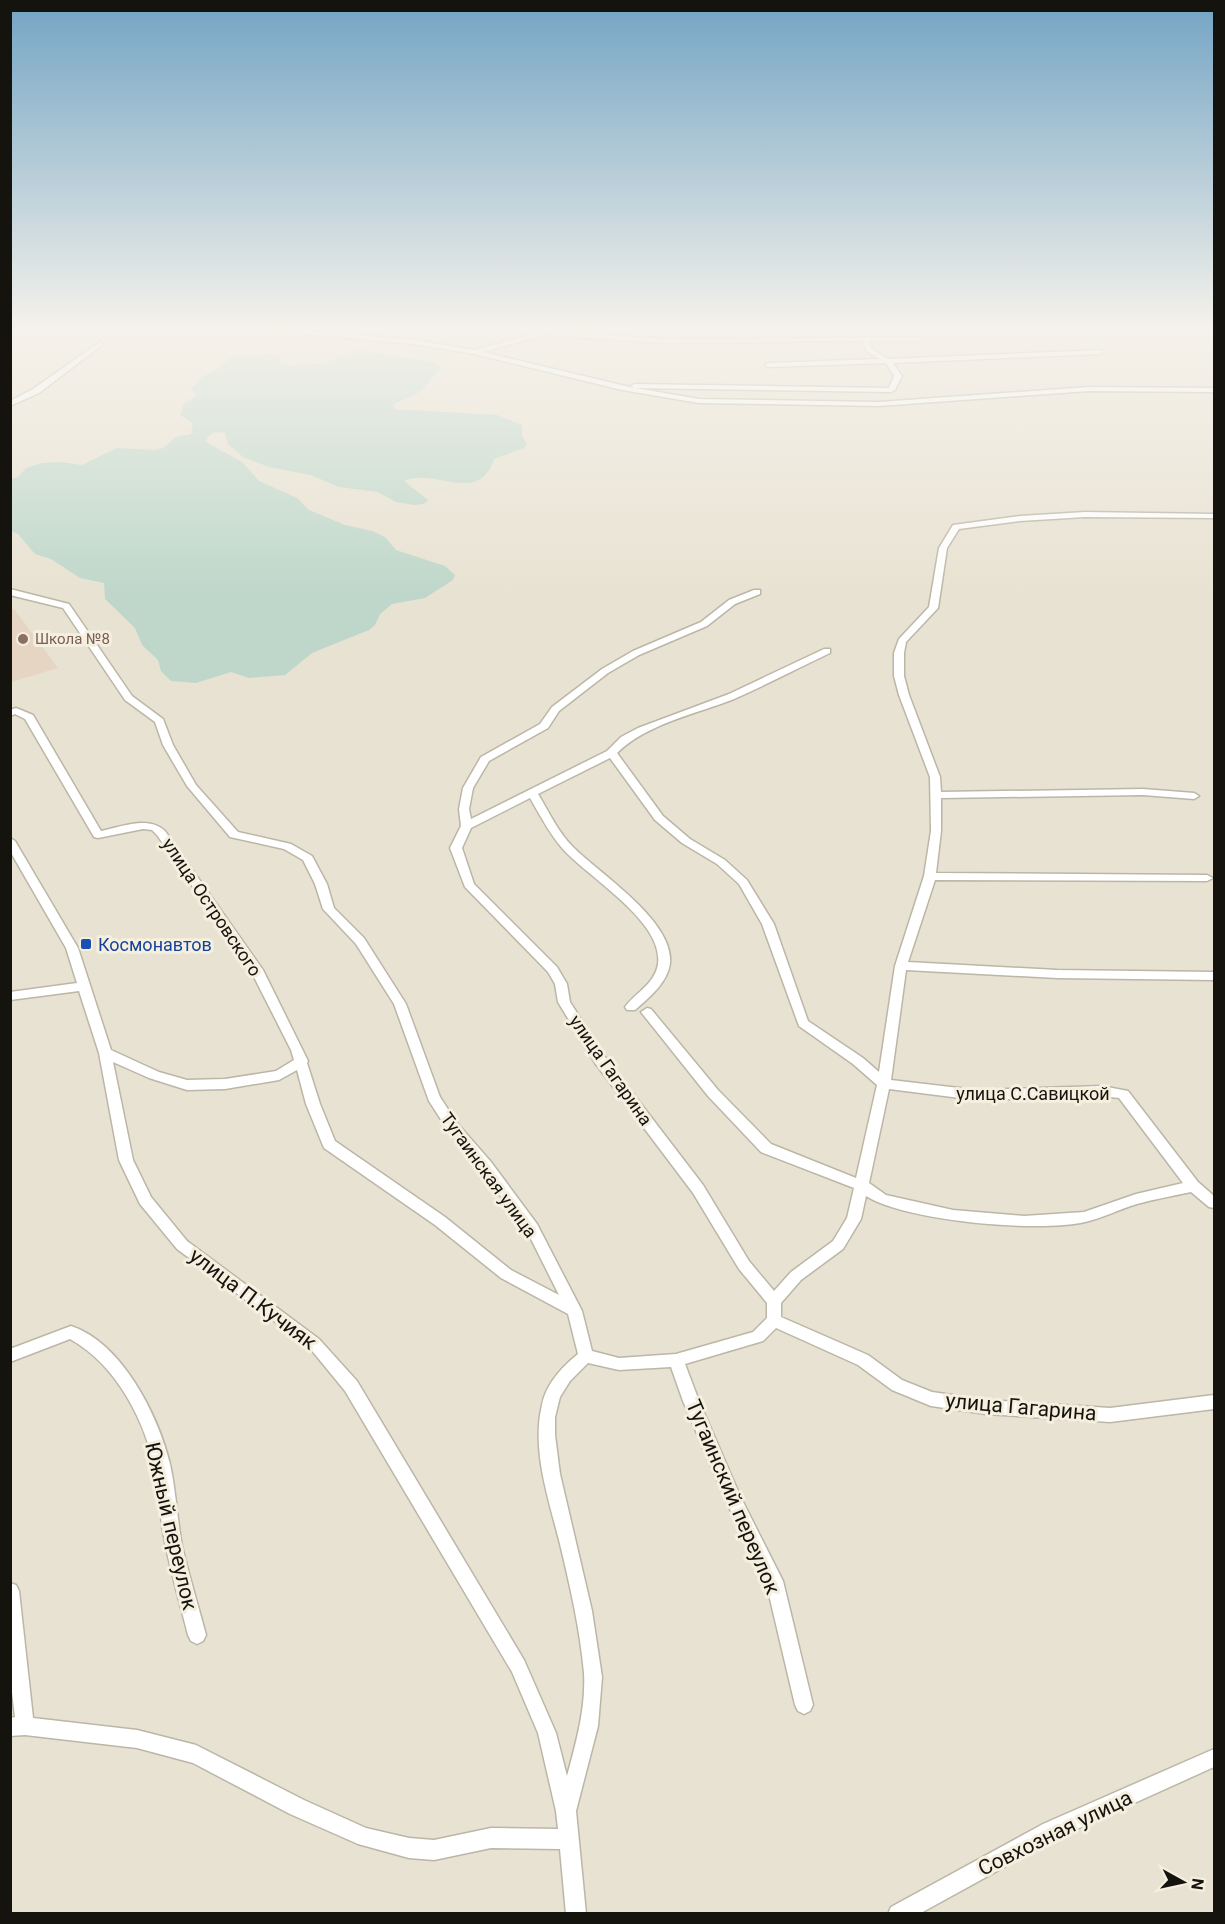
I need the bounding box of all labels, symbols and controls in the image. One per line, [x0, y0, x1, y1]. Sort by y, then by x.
place label: Школа №8 [35, 630, 110, 648]
marker: Школа №8 [16, 632, 30, 646]
street label: улица Островского [158, 834, 266, 980]
place label: Космонавтов [98, 934, 212, 955]
marker: Космонавтов [79, 937, 93, 951]
street label: улица Гагарина [565, 1011, 657, 1129]
street label: улица С.Савицкой [956, 1083, 1110, 1104]
street label: Тугаинская улица [437, 1108, 541, 1242]
street label: улица П.Кучияк [185, 1243, 322, 1355]
street label: улица Гагарина [945, 1388, 1097, 1426]
street label: Тугаинский переулок [681, 1396, 785, 1598]
street label: Южный переулок [140, 1440, 202, 1613]
street label: Совхозная улица [974, 1785, 1136, 1881]
north arrow [1153, 1852, 1213, 1912]
text: N [1187, 1877, 1208, 1891]

